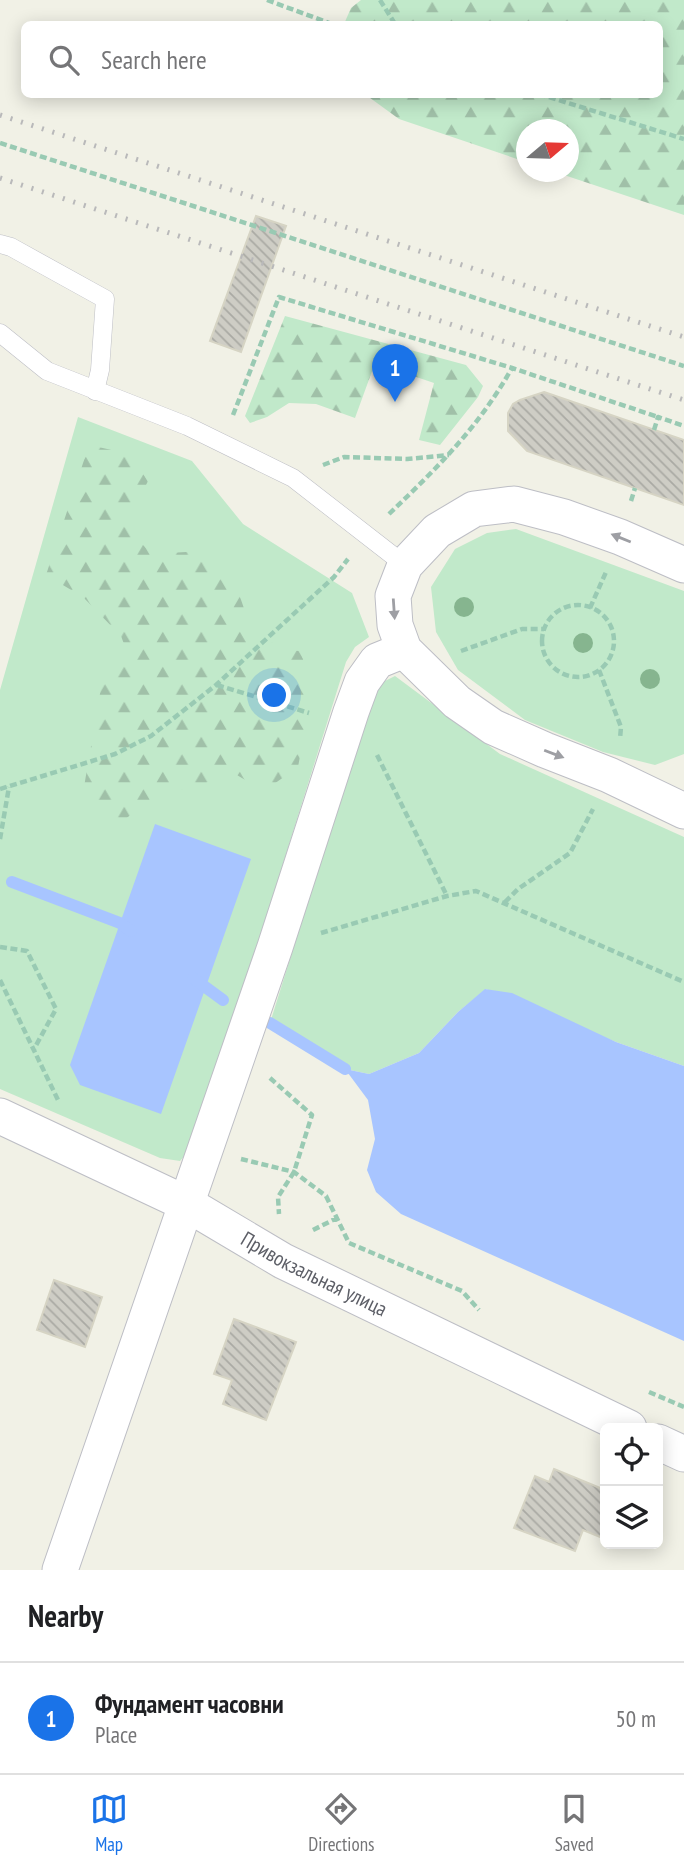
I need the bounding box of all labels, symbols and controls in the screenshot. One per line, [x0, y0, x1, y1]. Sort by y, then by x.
search box [21, 21, 663, 98]
icon: search [45, 41, 83, 79]
text: Search here [101, 43, 207, 76]
north arrow [516, 119, 579, 182]
pin: 1 [372, 344, 418, 402]
one-way arrow [611, 533, 632, 544]
one-way arrow [389, 598, 400, 620]
your location [257, 678, 291, 712]
one-way arrow [544, 748, 565, 759]
street label: Привокзальная улица [236, 1225, 392, 1322]
map controls [600, 1423, 663, 1549]
button: locate [600, 1423, 663, 1486]
button: layers [600, 1486, 663, 1549]
text: Nearby [28, 1596, 103, 1635]
text: Фундамент часовни [95, 1687, 284, 1720]
text: 1 [46, 1704, 57, 1733]
text: 50 m [615, 1704, 656, 1733]
text: Place [95, 1720, 137, 1749]
tab: Map [90, 1790, 128, 1856]
tab: Directions [308, 1790, 374, 1856]
tab: Saved [555, 1790, 594, 1856]

